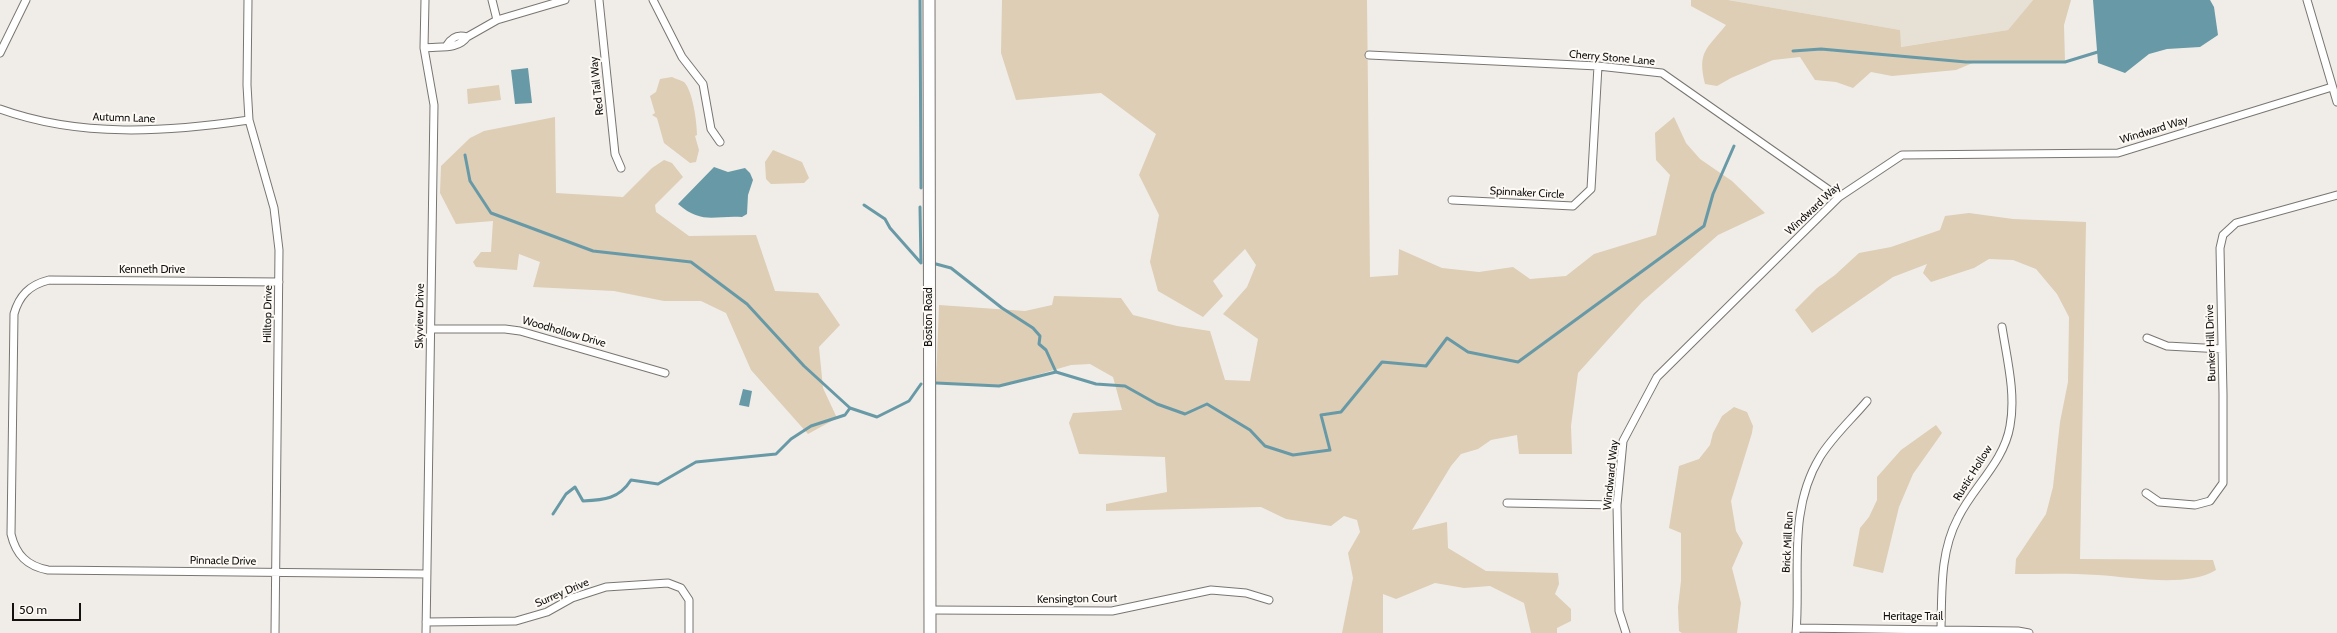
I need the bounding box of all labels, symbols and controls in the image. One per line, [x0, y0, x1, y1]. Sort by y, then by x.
street label: Cherry Stone Lane [1569, 48, 1655, 68]
street label: Red Tail Way [587, 56, 607, 116]
street label: Autumn Lane [92, 110, 156, 126]
street label: Windward Way [2118, 113, 2190, 147]
street label: Windward Way [1783, 180, 1843, 238]
street label: Spinnaker Circle [1489, 184, 1565, 202]
street label: Kenneth Drive [119, 263, 185, 277]
street label: Skyview Drive [413, 283, 427, 349]
street label: Hilltop Drive [261, 285, 275, 343]
street label: Boston Road [922, 287, 936, 347]
street label: Bunker Hill Drive [2203, 304, 2219, 382]
street label: Woodhollow Drive [521, 314, 607, 350]
street label: Windward Way [1601, 439, 1621, 511]
street label: Rustic Hollow [1951, 443, 1995, 503]
street label: Brick Mill Run [1780, 511, 1796, 573]
street label: Pinnacle Drive [190, 554, 256, 568]
street label: Surrey Drive [533, 576, 591, 610]
street label: Kensington Court [1037, 592, 1117, 606]
scale bar [14, 595, 83, 621]
text: 50 m [19, 602, 47, 617]
street label: Heritage Trail [1883, 610, 1943, 624]

